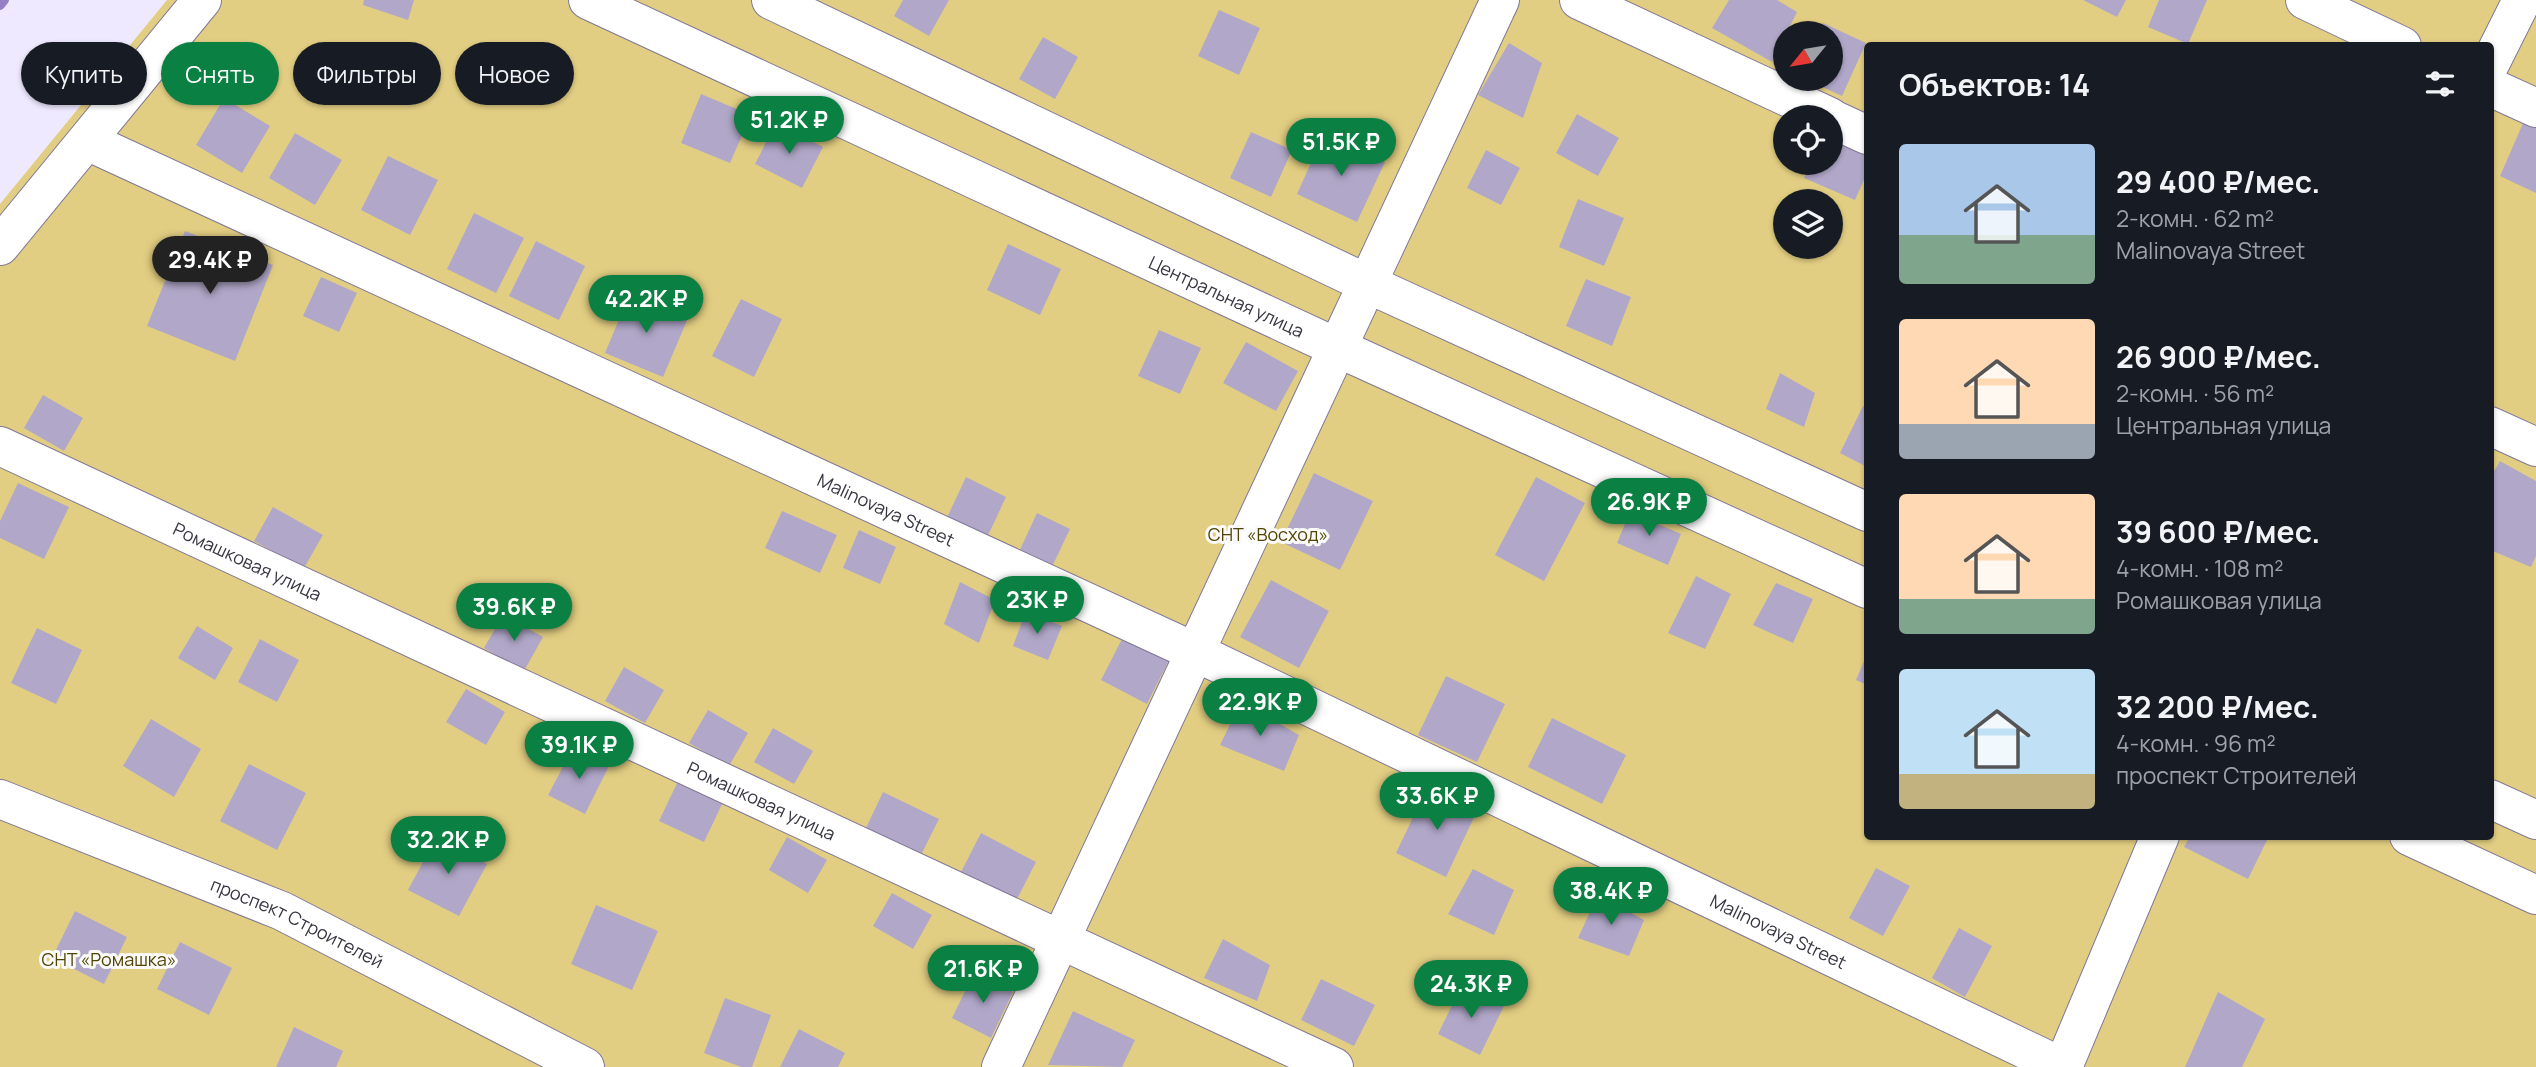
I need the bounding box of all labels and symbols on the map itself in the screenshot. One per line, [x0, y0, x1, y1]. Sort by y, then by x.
north arrow [1773, 21, 1843, 91]
pin: 51.2K ₽ [724, 96, 854, 156]
pin: 51.5K ₽ [1276, 118, 1406, 178]
pin: 29.4K ₽ [145, 236, 275, 296]
street label: Центральная улица [1145, 250, 1308, 343]
pin: 42.2K ₽ [581, 276, 711, 335]
street label: Malinovaya Street [814, 468, 958, 551]
pin: 26.9K ₽ [1584, 478, 1714, 538]
street label: Ромашковая улица [169, 516, 326, 606]
park label: СНТ «Восход» [1208, 522, 1328, 546]
pin: 23K ₽ [988, 576, 1086, 636]
pin: 39.6K ₽ [449, 584, 579, 643]
pin: 22.9K ₽ [1195, 678, 1325, 738]
pin: 39.1K ₽ [514, 722, 644, 781]
street label: Ромашковая улица [683, 756, 840, 845]
pin: 33.6K ₽ [1372, 772, 1502, 832]
pin: 32.2K ₽ [383, 816, 513, 876]
pin: 38.4K ₽ [1546, 867, 1676, 927]
street label: проспект Строителей [207, 872, 388, 973]
street label: Malinovaya Street [1706, 888, 1850, 974]
pin: 21.6K ₽ [918, 946, 1048, 1005]
park label: СНТ «Ромашка» [42, 947, 176, 971]
pin: 24.3K ₽ [1406, 960, 1536, 1020]

